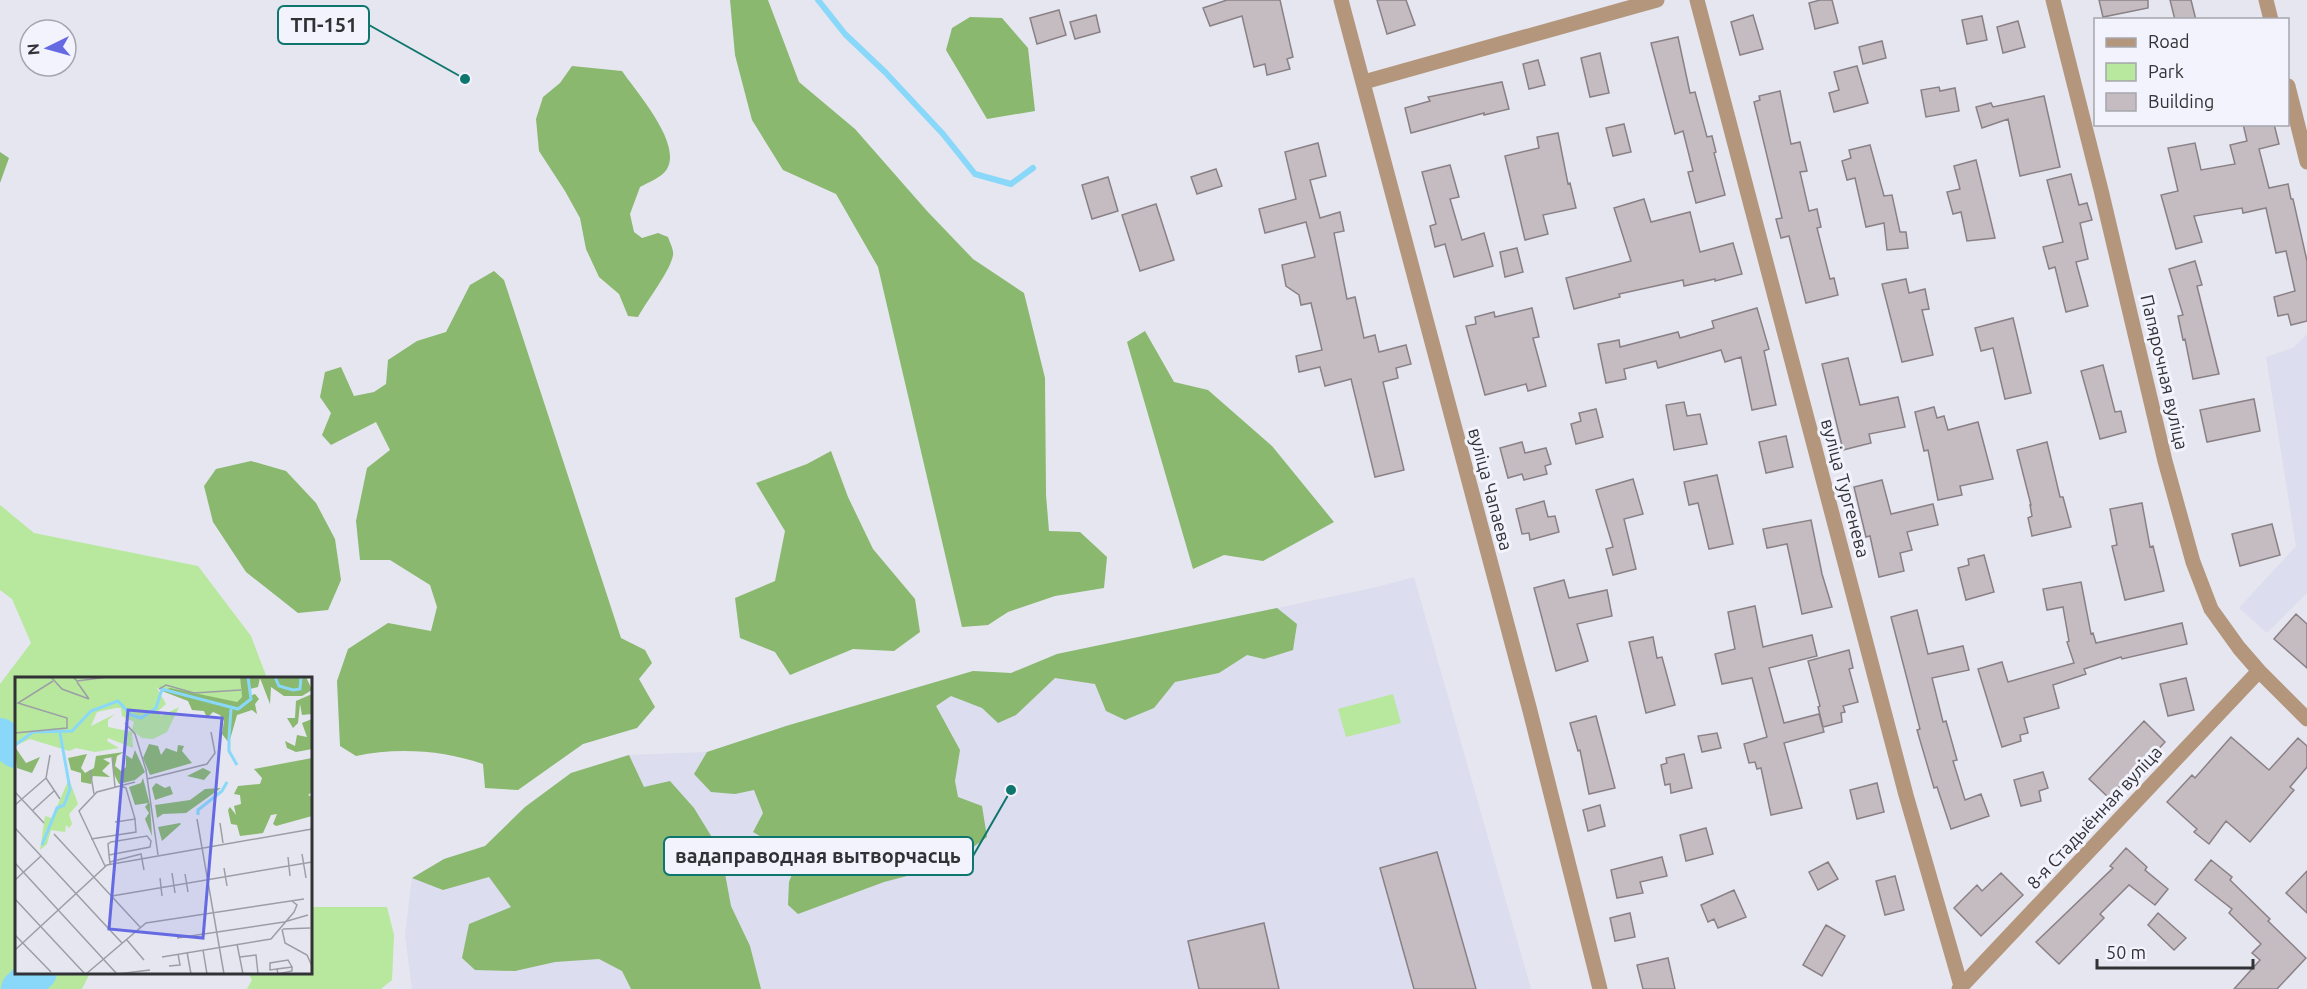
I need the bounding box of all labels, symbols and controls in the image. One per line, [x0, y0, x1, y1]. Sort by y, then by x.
callout: ТП-151 [278, 6, 369, 44]
text: ТП-151 [291, 13, 357, 36]
north arrow [18, 18, 78, 78]
legend [2094, 18, 2289, 126]
text: Road [2148, 31, 2190, 51]
text: N [24, 43, 43, 56]
text: Park [2148, 61, 2184, 81]
text: Building [2148, 91, 2214, 111]
street label: Папярочная вуліца [2137, 292, 2193, 452]
street label: вуліца Тургенева [1818, 416, 1874, 560]
street label: вуліца Чапаева [1465, 426, 1517, 552]
inset map [15, 677, 312, 974]
street label: 8-я Стадыённая вуліца [2023, 741, 2165, 893]
callout: вадаправодная вытворчасць [664, 837, 973, 875]
text: вадаправодная вытворчасць [675, 844, 961, 867]
scale bar [2097, 932, 2253, 970]
text: 50 m [2106, 942, 2146, 962]

